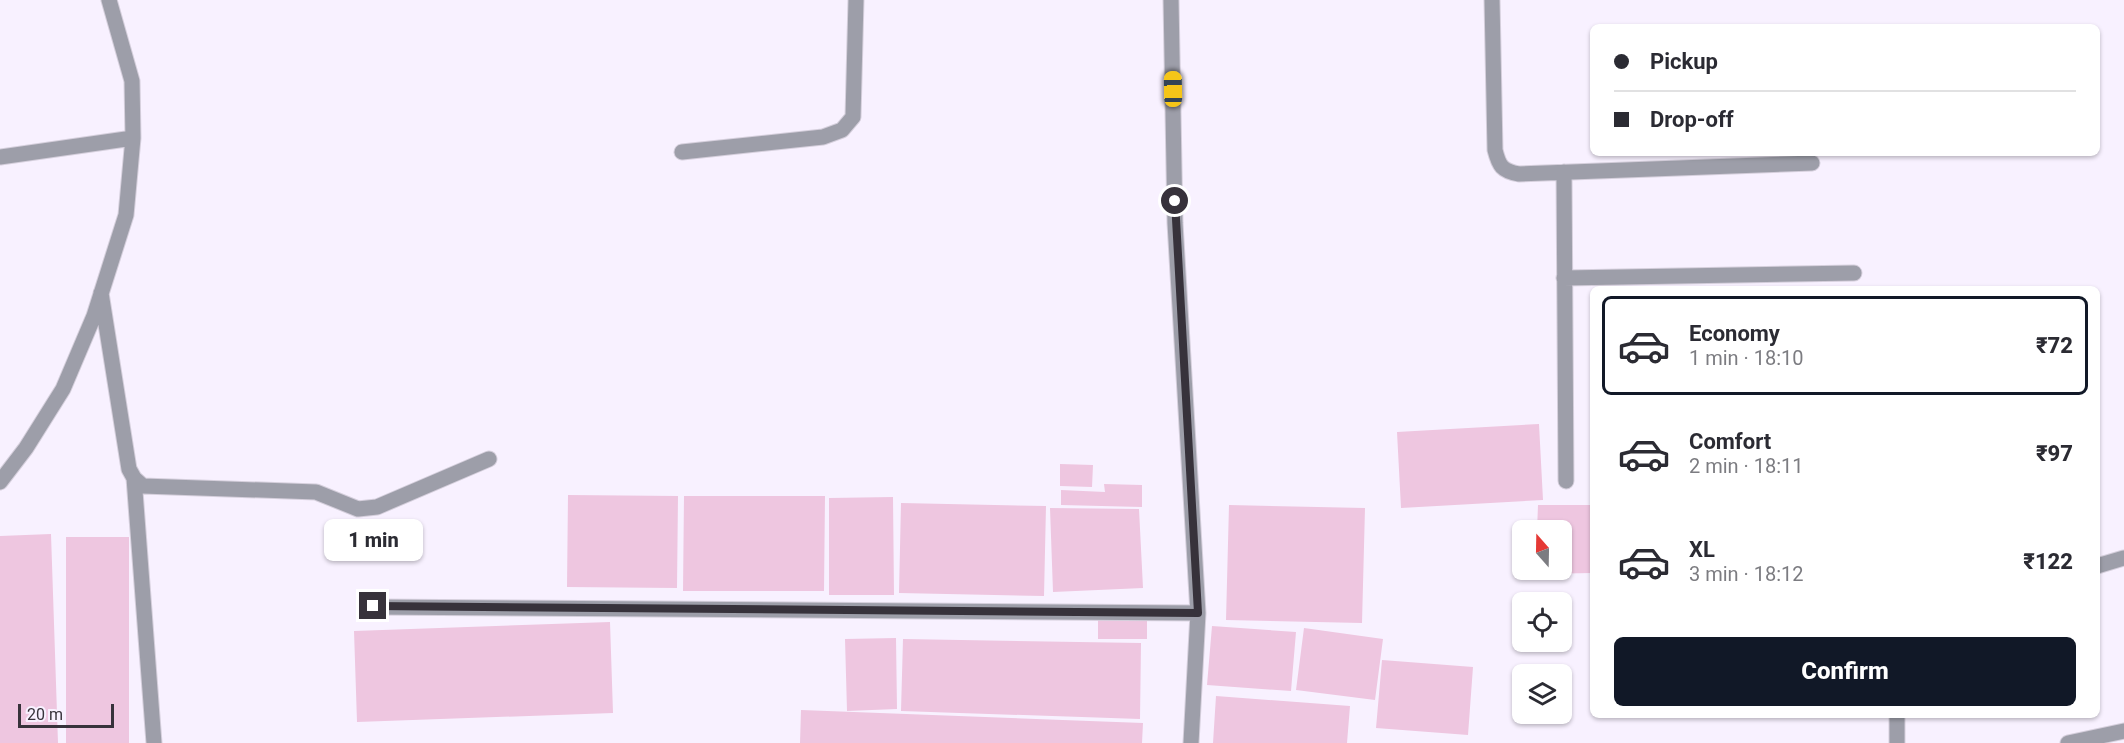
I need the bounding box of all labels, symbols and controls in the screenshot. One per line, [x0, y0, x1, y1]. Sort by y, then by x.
text: Pickup [1650, 49, 1718, 74]
car [1164, 71, 1182, 107]
text: Drop-off [1650, 107, 1734, 132]
route start [1161, 187, 1188, 214]
icon: car [1617, 319, 1671, 373]
text: Economy [1689, 321, 1780, 346]
text: ₹72 [2036, 333, 2073, 358]
text: 1 min · 18:10 [1689, 346, 1804, 370]
icon: car [1617, 427, 1671, 481]
text: Comfort [1689, 429, 1771, 454]
text: ₹97 [2036, 441, 2073, 466]
text: 2 min · 18:11 [1689, 454, 1804, 478]
callout: 1 min [324, 519, 422, 561]
north arrow [1512, 520, 1572, 580]
map controls [1512, 520, 1572, 724]
text: 1 min [348, 528, 399, 552]
icon: car [1617, 535, 1671, 589]
text: XL [1689, 537, 1715, 562]
text: ₹122 [2023, 549, 2073, 574]
text: 3 min · 18:12 [1689, 562, 1804, 586]
route end [359, 592, 386, 619]
button: locate [1512, 592, 1572, 652]
button: Confirm [1614, 637, 2076, 706]
button: layers [1512, 664, 1572, 724]
scale bar [18, 701, 114, 728]
text: 20 m [27, 705, 63, 724]

